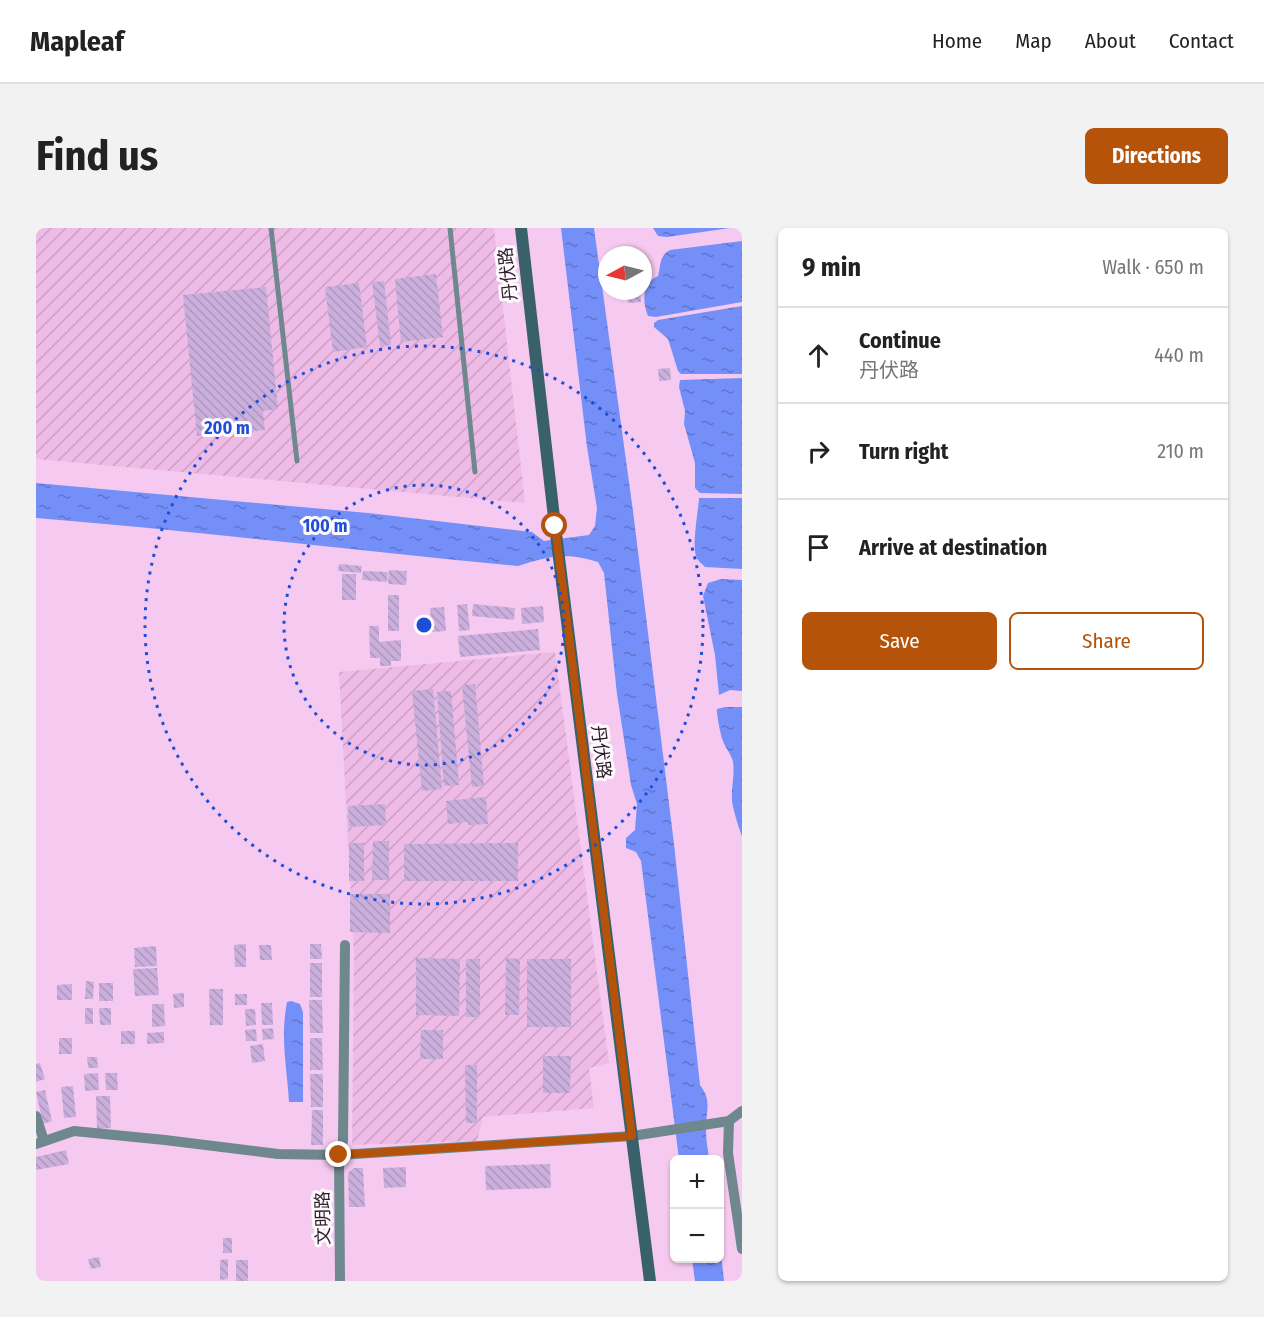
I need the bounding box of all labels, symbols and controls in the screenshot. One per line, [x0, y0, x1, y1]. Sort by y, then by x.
text: Mapleaf [30, 25, 124, 58]
text: Home [932, 28, 982, 54]
text: Map [1015, 28, 1052, 54]
text: About [1085, 28, 1136, 54]
text: Contact [1169, 28, 1234, 54]
button: Directions [1085, 128, 1228, 184]
text: Find us [36, 131, 158, 181]
street label: 丹伏路 [494, 246, 522, 302]
north arrow [598, 246, 652, 300]
text: 9 min [802, 252, 861, 283]
text: Walk · 650 m [1102, 255, 1204, 279]
text: Continue [859, 327, 941, 354]
icon: ahead [802, 339, 835, 372]
text: 440 m [1154, 343, 1204, 367]
text: 丹伏路 [859, 358, 919, 382]
text: 200 m [203, 417, 250, 439]
icon: right [802, 435, 835, 468]
text: Turn right [859, 438, 948, 465]
text: 210 m [1157, 439, 1204, 463]
route start [541, 512, 567, 538]
text: 100 m [303, 515, 347, 537]
icon: arrive [802, 531, 835, 564]
text: Arrive at destination [859, 534, 1047, 561]
button: Save [802, 612, 997, 670]
button: Share [1009, 612, 1204, 670]
centre of rings [414, 615, 434, 635]
street label: 丹伏路 [587, 724, 615, 780]
route end [325, 1141, 351, 1167]
map controls [670, 1155, 724, 1263]
button: + [670, 1155, 724, 1209]
street label: 文明路 [312, 1191, 334, 1245]
button: − [670, 1209, 724, 1263]

